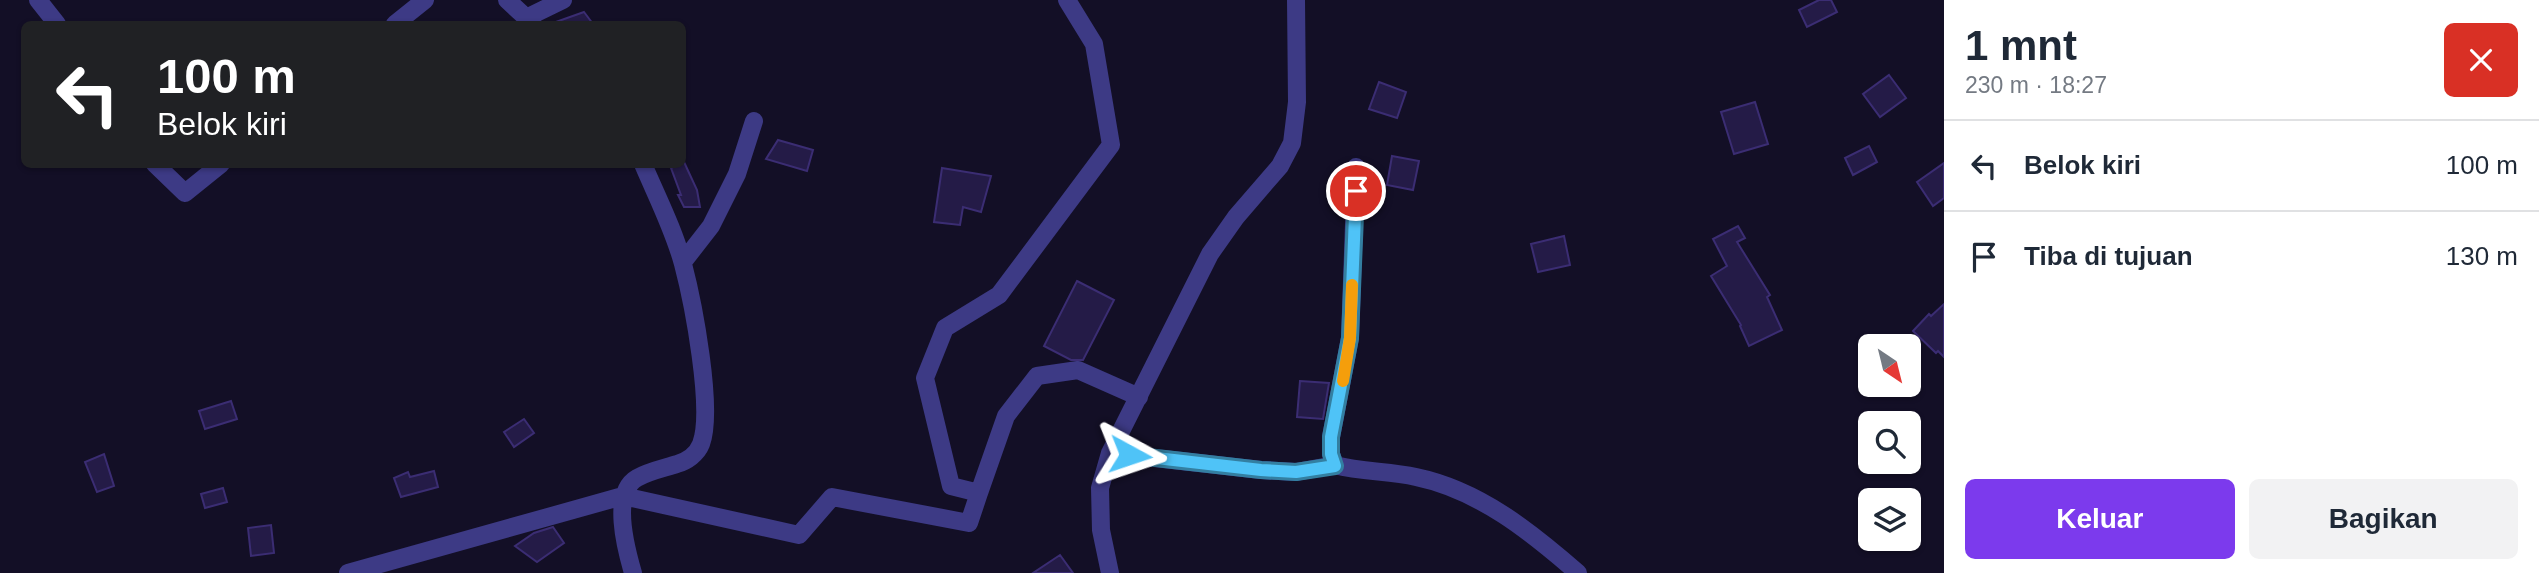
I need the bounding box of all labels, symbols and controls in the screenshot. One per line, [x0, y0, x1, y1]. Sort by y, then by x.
text: 1 mnt [1965, 22, 2077, 69]
button: close [2444, 23, 2518, 97]
icon: left [42, 49, 133, 140]
text: 100 m [157, 49, 296, 103]
text: 230 m · 18:27 [1965, 72, 2107, 98]
text: Belok kiri [157, 106, 287, 142]
icon: left [1965, 147, 2003, 185]
text: Belok kiri [2024, 150, 2141, 180]
text: 100 m [2446, 150, 2518, 180]
pin [1326, 161, 1386, 221]
icon: arrive [1337, 172, 1375, 210]
icon: arrive [1965, 238, 2003, 276]
text: Tiba di tujuan [2024, 241, 2193, 271]
text: 130 m [2446, 241, 2518, 271]
north arrow [1858, 334, 1922, 397]
map controls [1858, 334, 1921, 551]
button: search [1858, 411, 1921, 474]
position arrow [1093, 418, 1167, 492]
button: Keluar [1965, 479, 2235, 559]
button: Bagikan [2249, 479, 2518, 559]
button: layers [1858, 488, 1921, 551]

